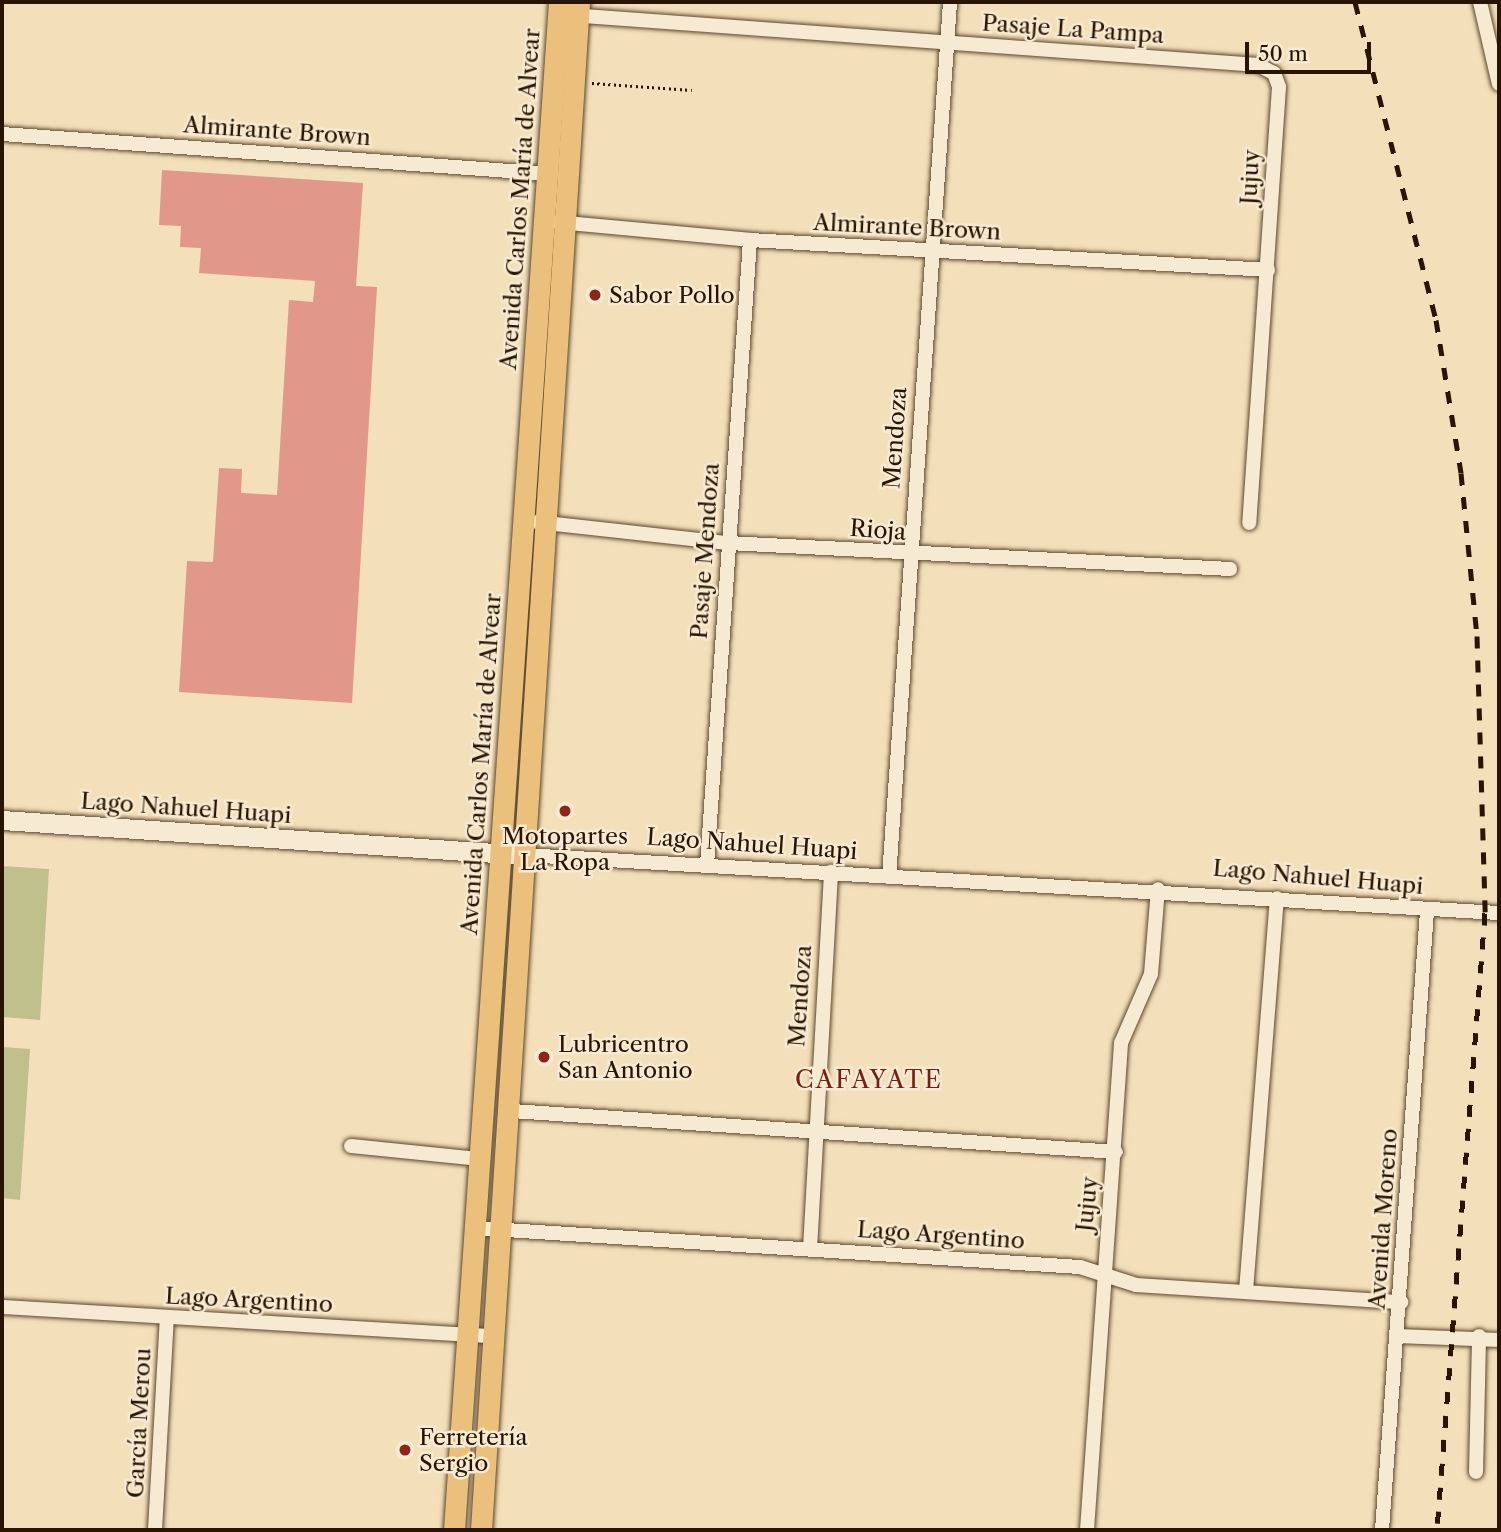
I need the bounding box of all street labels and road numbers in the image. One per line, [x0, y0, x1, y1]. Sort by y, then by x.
street label: Pasaje La Pampa [981, 9, 1165, 49]
street label: Avenida Carlos María de Alvear [494, 27, 546, 371]
street label: Almirante Brown [182, 111, 372, 151]
street label: Jujuy [1235, 149, 1265, 205]
street label: Almirante Brown [813, 208, 1001, 246]
street label: Mendoza [878, 386, 912, 490]
street label: Pasaje Mendoza [685, 462, 725, 640]
street label: Rioja [849, 514, 907, 546]
street label: Avenida Carlos María de Alvear [455, 592, 507, 936]
street label: Lago Nahuel Huapi [80, 787, 292, 829]
street label: Lago Nahuel Huapi [646, 823, 858, 865]
street label: Lago Nahuel Huapi [1212, 854, 1424, 900]
street label: Mendoza [783, 944, 817, 1048]
street label: Avenida Moreno [1363, 1128, 1403, 1310]
street label: Jujuy [1070, 1175, 1104, 1233]
street label: Lago Argentino [856, 1215, 1026, 1255]
street label: Lago Argentino [164, 1282, 334, 1318]
street label: García Merou [121, 1347, 157, 1499]

